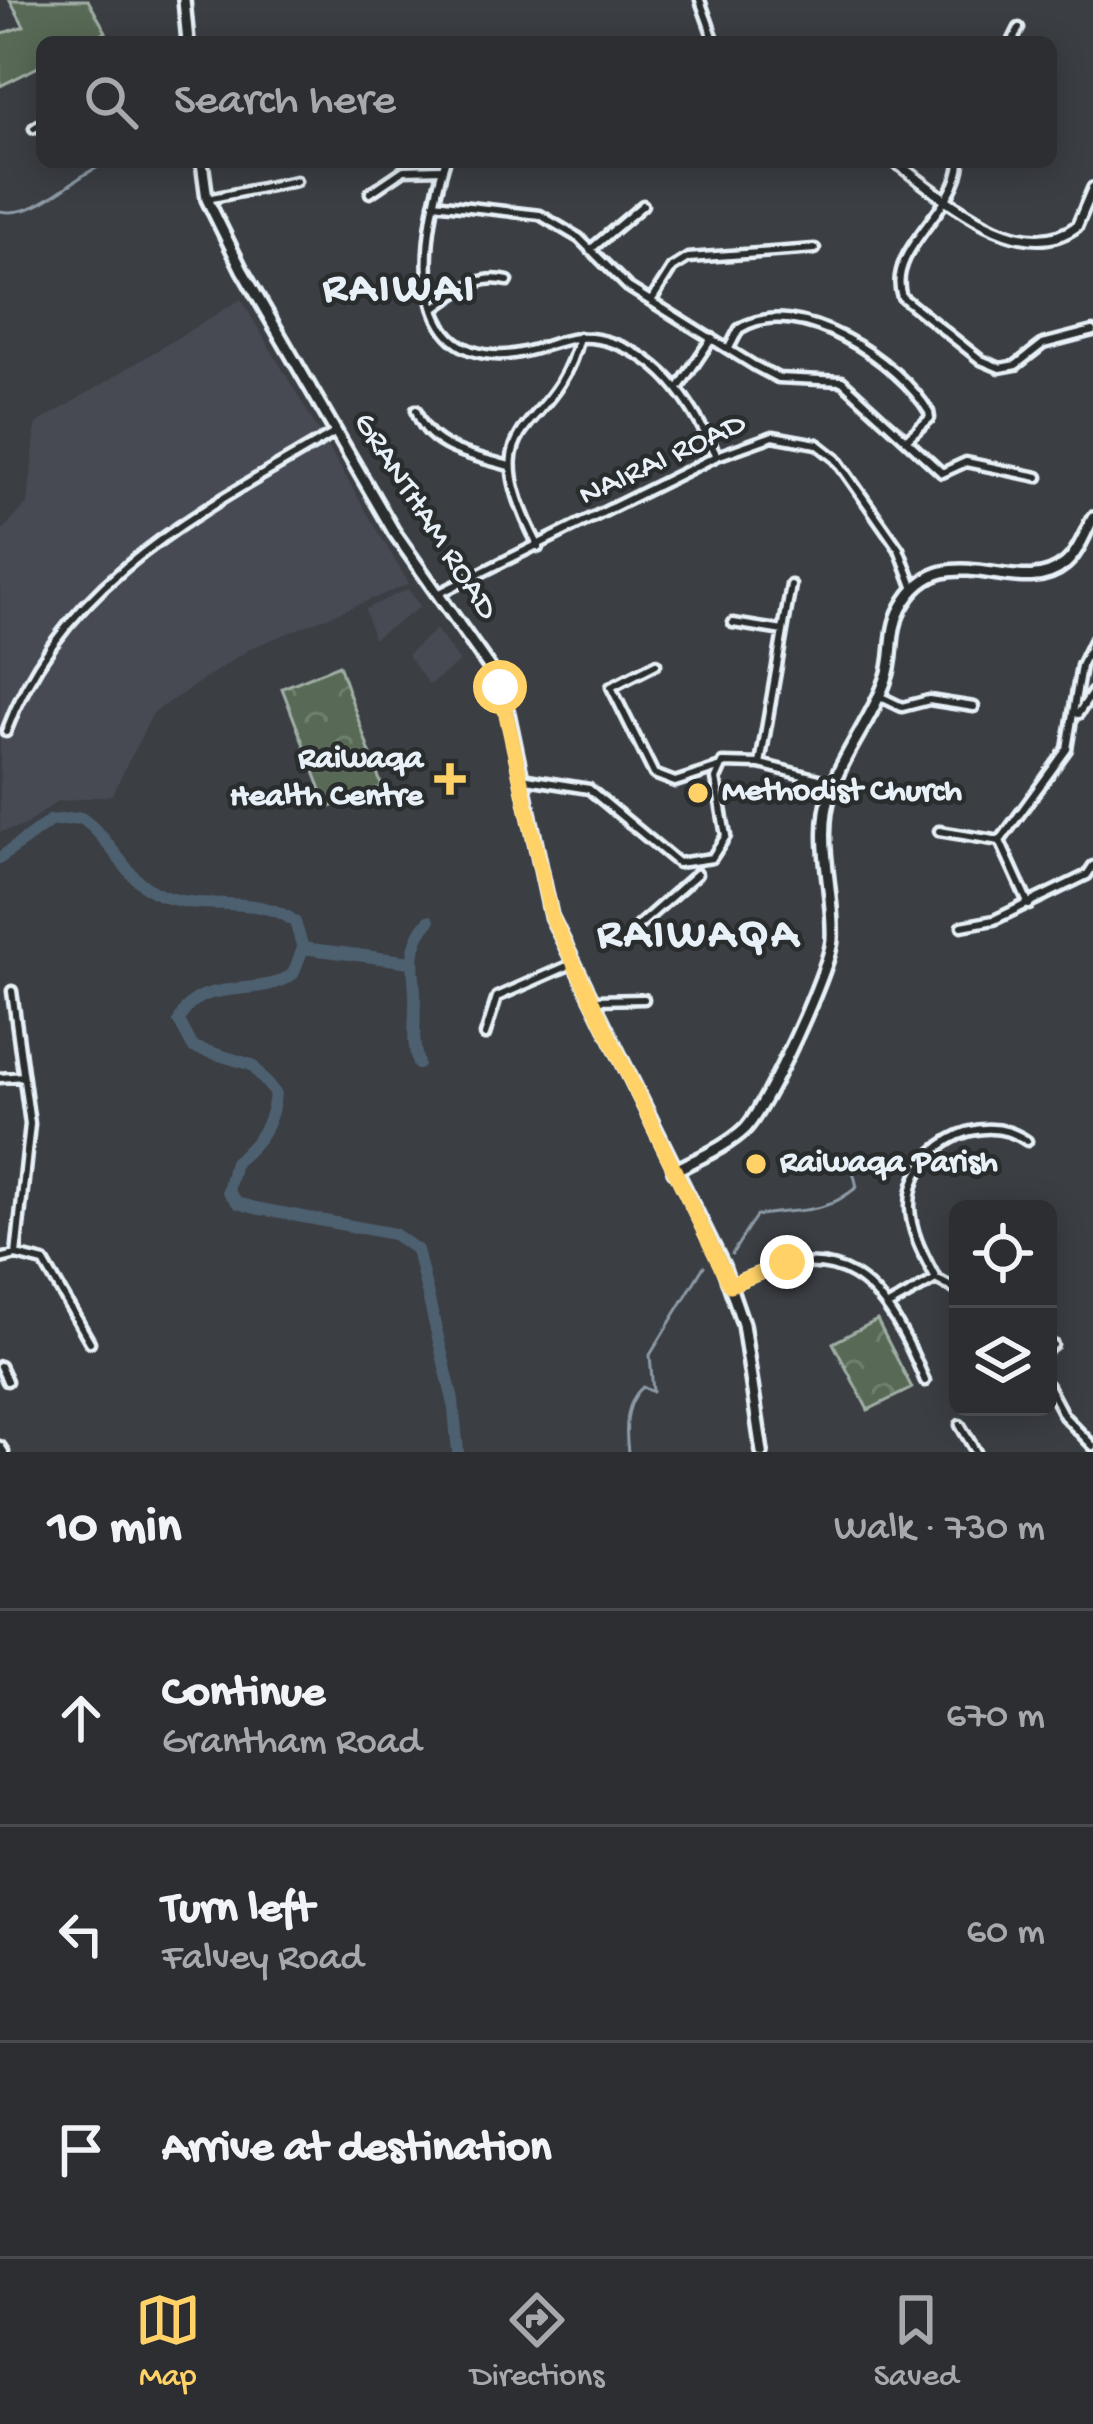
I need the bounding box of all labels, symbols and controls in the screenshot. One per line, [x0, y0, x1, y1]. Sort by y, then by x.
search box [36, 36, 1057, 168]
icon: search [78, 69, 144, 135]
text: Search here [174, 76, 396, 129]
district label: RAIWAI [323, 264, 477, 317]
street label: GRANTHAM ROAD [343, 406, 505, 628]
street label: NAIRAI ROAD [574, 406, 753, 516]
route start [473, 660, 527, 714]
place label: Raiwaqa Health Centre [230, 741, 425, 817]
marker: Raiwaqa Health Centre [434, 763, 466, 795]
place label: Methodist Church [722, 774, 962, 812]
marker: Methodist Church [685, 780, 711, 806]
district label: RAIWAQA [597, 910, 801, 963]
place label: Raiwaqa Parish [779, 1145, 998, 1183]
marker: Raiwaqa Parish [743, 1151, 769, 1177]
map controls [949, 1200, 1057, 1416]
button: locate [949, 1200, 1057, 1308]
route end [760, 1235, 814, 1289]
button: layers [949, 1308, 1057, 1416]
text: 10 min [48, 1500, 181, 1560]
text: Walk · 730 m [834, 1507, 1045, 1553]
text: Continue [162, 1668, 325, 1721]
icon: ahead [48, 1685, 114, 1751]
text: 670 m [946, 1695, 1045, 1741]
text: Grantham Road [162, 1721, 421, 1767]
text: Turn left [162, 1884, 314, 1937]
icon: left [48, 1901, 114, 1967]
text: 60 m [966, 1911, 1045, 1957]
text: Falvey Road [162, 1937, 363, 1983]
icon: arrive [48, 2117, 114, 2183]
text: Arrive at destination [162, 2123, 551, 2176]
tab: Map [135, 2287, 201, 2397]
tab: Directions [470, 2287, 604, 2397]
tab: Saved [874, 2287, 958, 2397]

